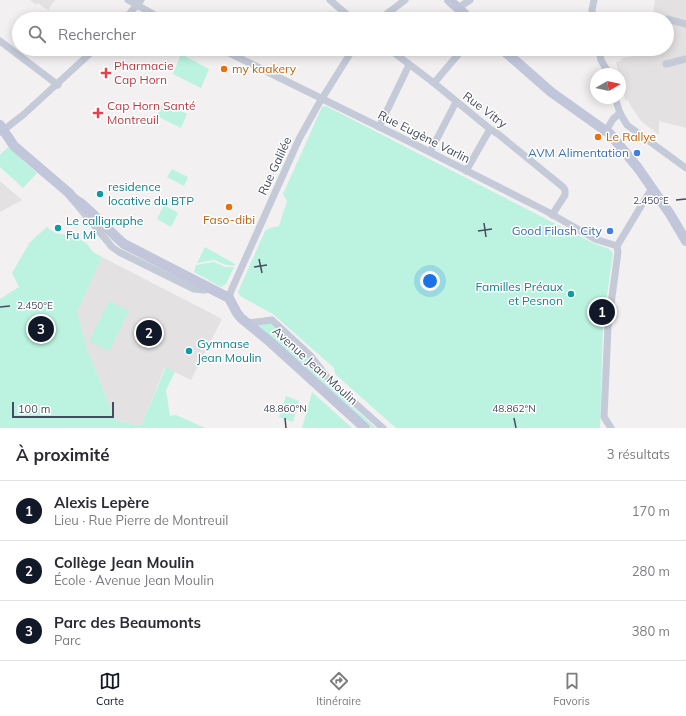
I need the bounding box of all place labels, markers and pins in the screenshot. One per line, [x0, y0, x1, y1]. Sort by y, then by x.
place label: Pharmacie Cap Horn [114, 58, 173, 87]
place label: my kaakery [232, 61, 297, 76]
marker: my kaakery [219, 64, 229, 74]
marker: Pharmacie Cap Horn [101, 68, 111, 78]
place label: Cap Horn Santé Montreuil [107, 98, 195, 127]
marker: Cap Horn Santé Montreuil [92, 107, 104, 119]
place label: Le Rallye [606, 129, 656, 144]
marker: Le Rallye [593, 132, 603, 142]
place label: AVM Alimentation [528, 145, 629, 160]
marker: AVM Alimentation [632, 148, 642, 158]
place label: residence locative du BTP [108, 179, 194, 208]
marker: residence locative du BTP [95, 189, 105, 199]
marker: Faso-dibi [224, 202, 234, 212]
place label: Faso-dibi [203, 212, 255, 227]
place label: Le calligraphe Fu Mi [66, 213, 143, 242]
marker: Le calligraphe Fu Mi [53, 223, 63, 233]
place label: Good Filash City [512, 223, 603, 238]
marker: Good Filash City [605, 226, 615, 236]
place label: Familles Préaux et Pesnon [476, 279, 564, 308]
marker: Familles Préaux et Pesnon [566, 289, 576, 299]
pin: 1 [589, 297, 615, 327]
pin: 3 [28, 314, 54, 344]
pin: 2 [136, 318, 162, 348]
place label: Gymnase Jean Moulin [197, 336, 262, 365]
marker: Gymnase Jean Moulin [184, 346, 194, 356]

